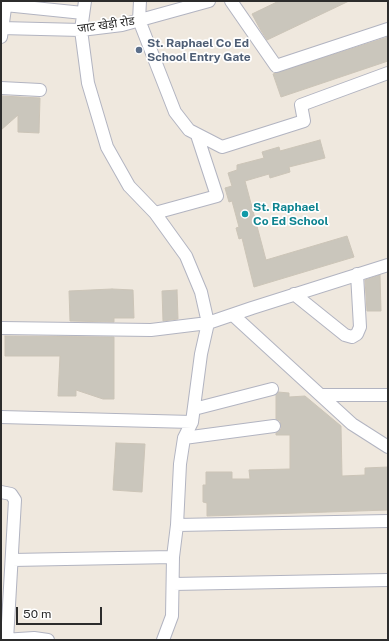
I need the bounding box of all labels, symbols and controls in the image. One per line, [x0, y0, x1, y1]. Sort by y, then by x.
street label: जाट खेड़ी रोड [76, 14, 136, 36]
place label: St. Raphael Co Ed School Entry Gate [147, 36, 251, 64]
marker: St. Raphael Co Ed School Entry Gate [134, 45, 144, 55]
place label: St. Raphael Co Ed School [253, 200, 328, 228]
marker: St. Raphael Co Ed School [240, 209, 250, 219]
scale bar [18, 599, 104, 625]
text: 50 m [23, 607, 51, 621]

